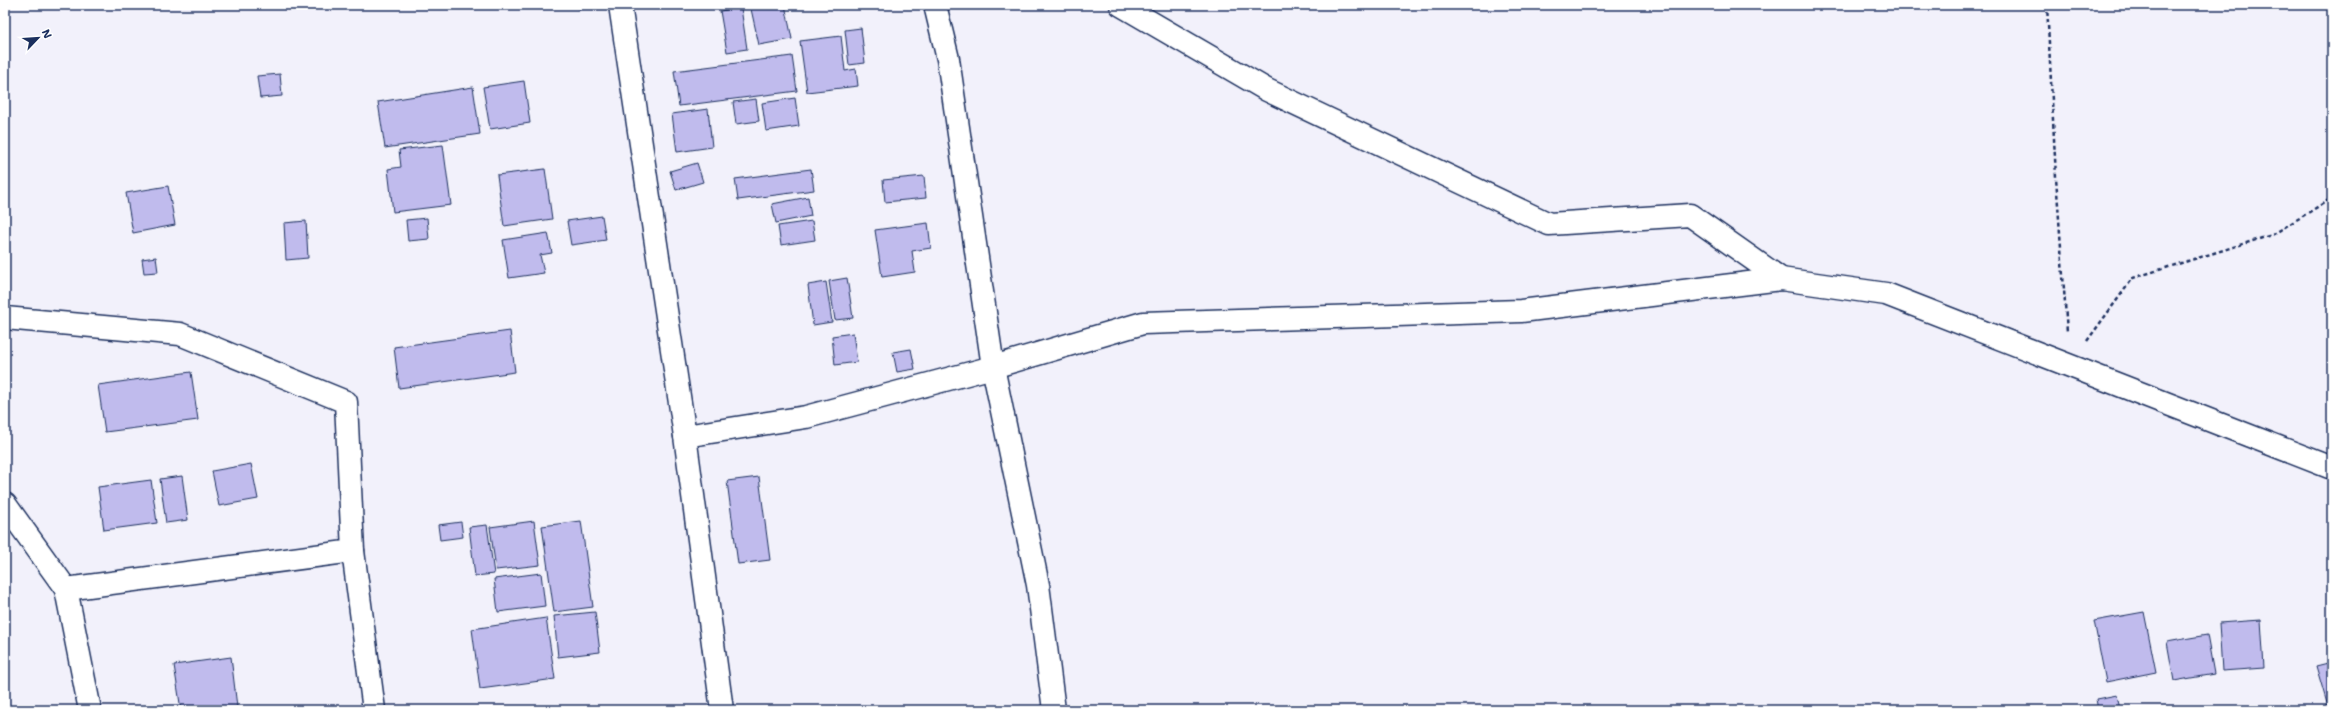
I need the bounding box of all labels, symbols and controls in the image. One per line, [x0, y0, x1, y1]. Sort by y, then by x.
north arrow [18, 18, 58, 58]
text: N [38, 27, 55, 41]

